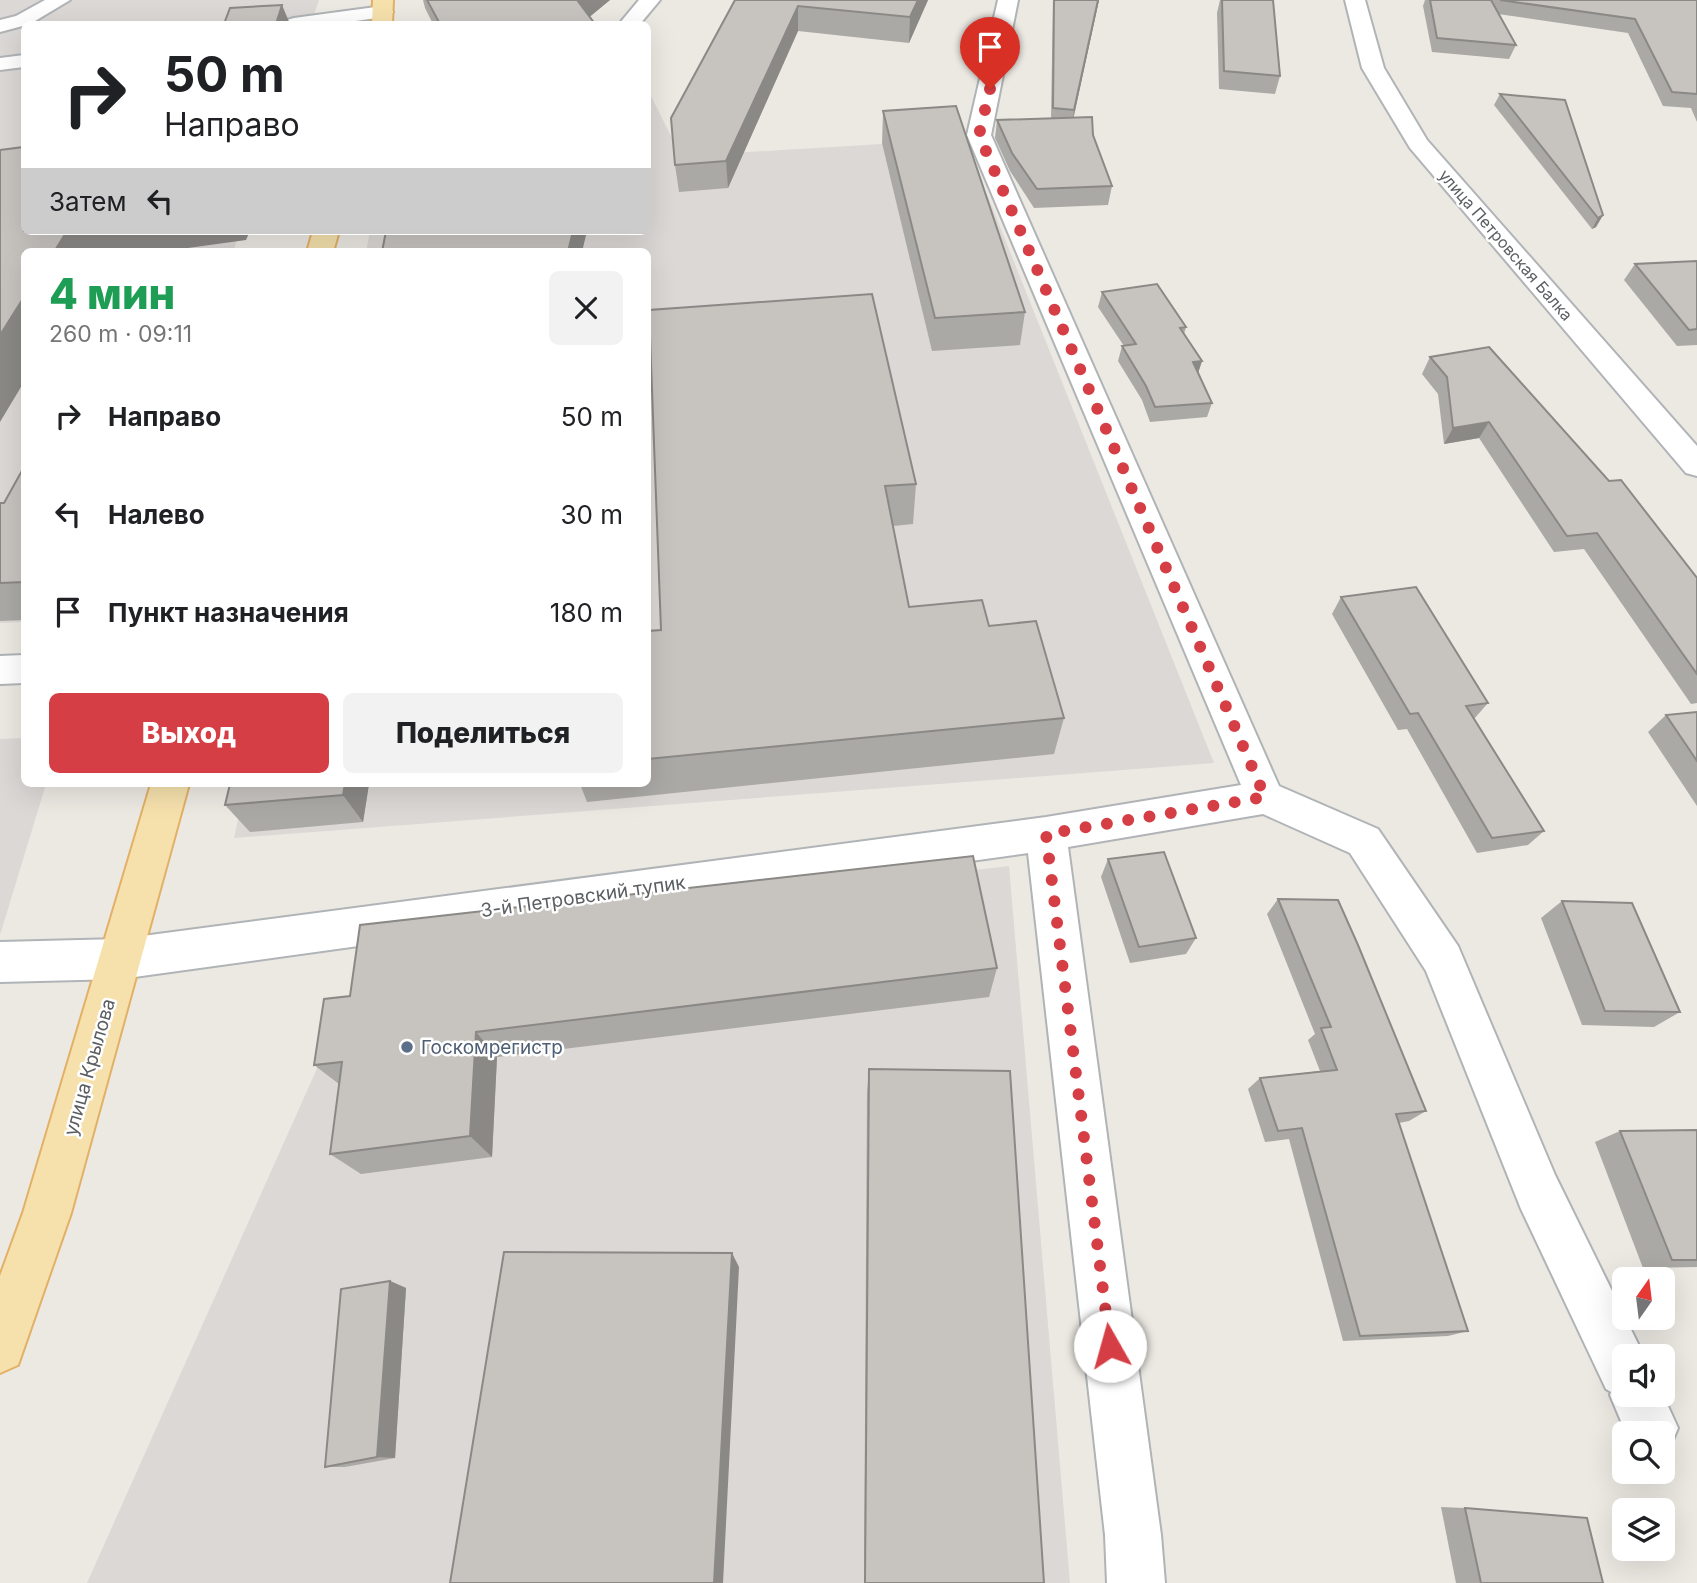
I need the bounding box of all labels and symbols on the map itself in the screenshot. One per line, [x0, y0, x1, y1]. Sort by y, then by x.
pin [960, 17, 1020, 89]
street label: улица Петровская Балка [1435, 165, 1577, 325]
street label: 3-й Петровский тупик [479, 871, 688, 922]
street label: улица Крылова [59, 996, 120, 1138]
place label: Госкомрегистр [421, 1036, 563, 1059]
marker: Госкомрегистр [399, 1039, 415, 1055]
north arrow [1612, 1267, 1675, 1330]
position arrow [1073, 1309, 1147, 1383]

